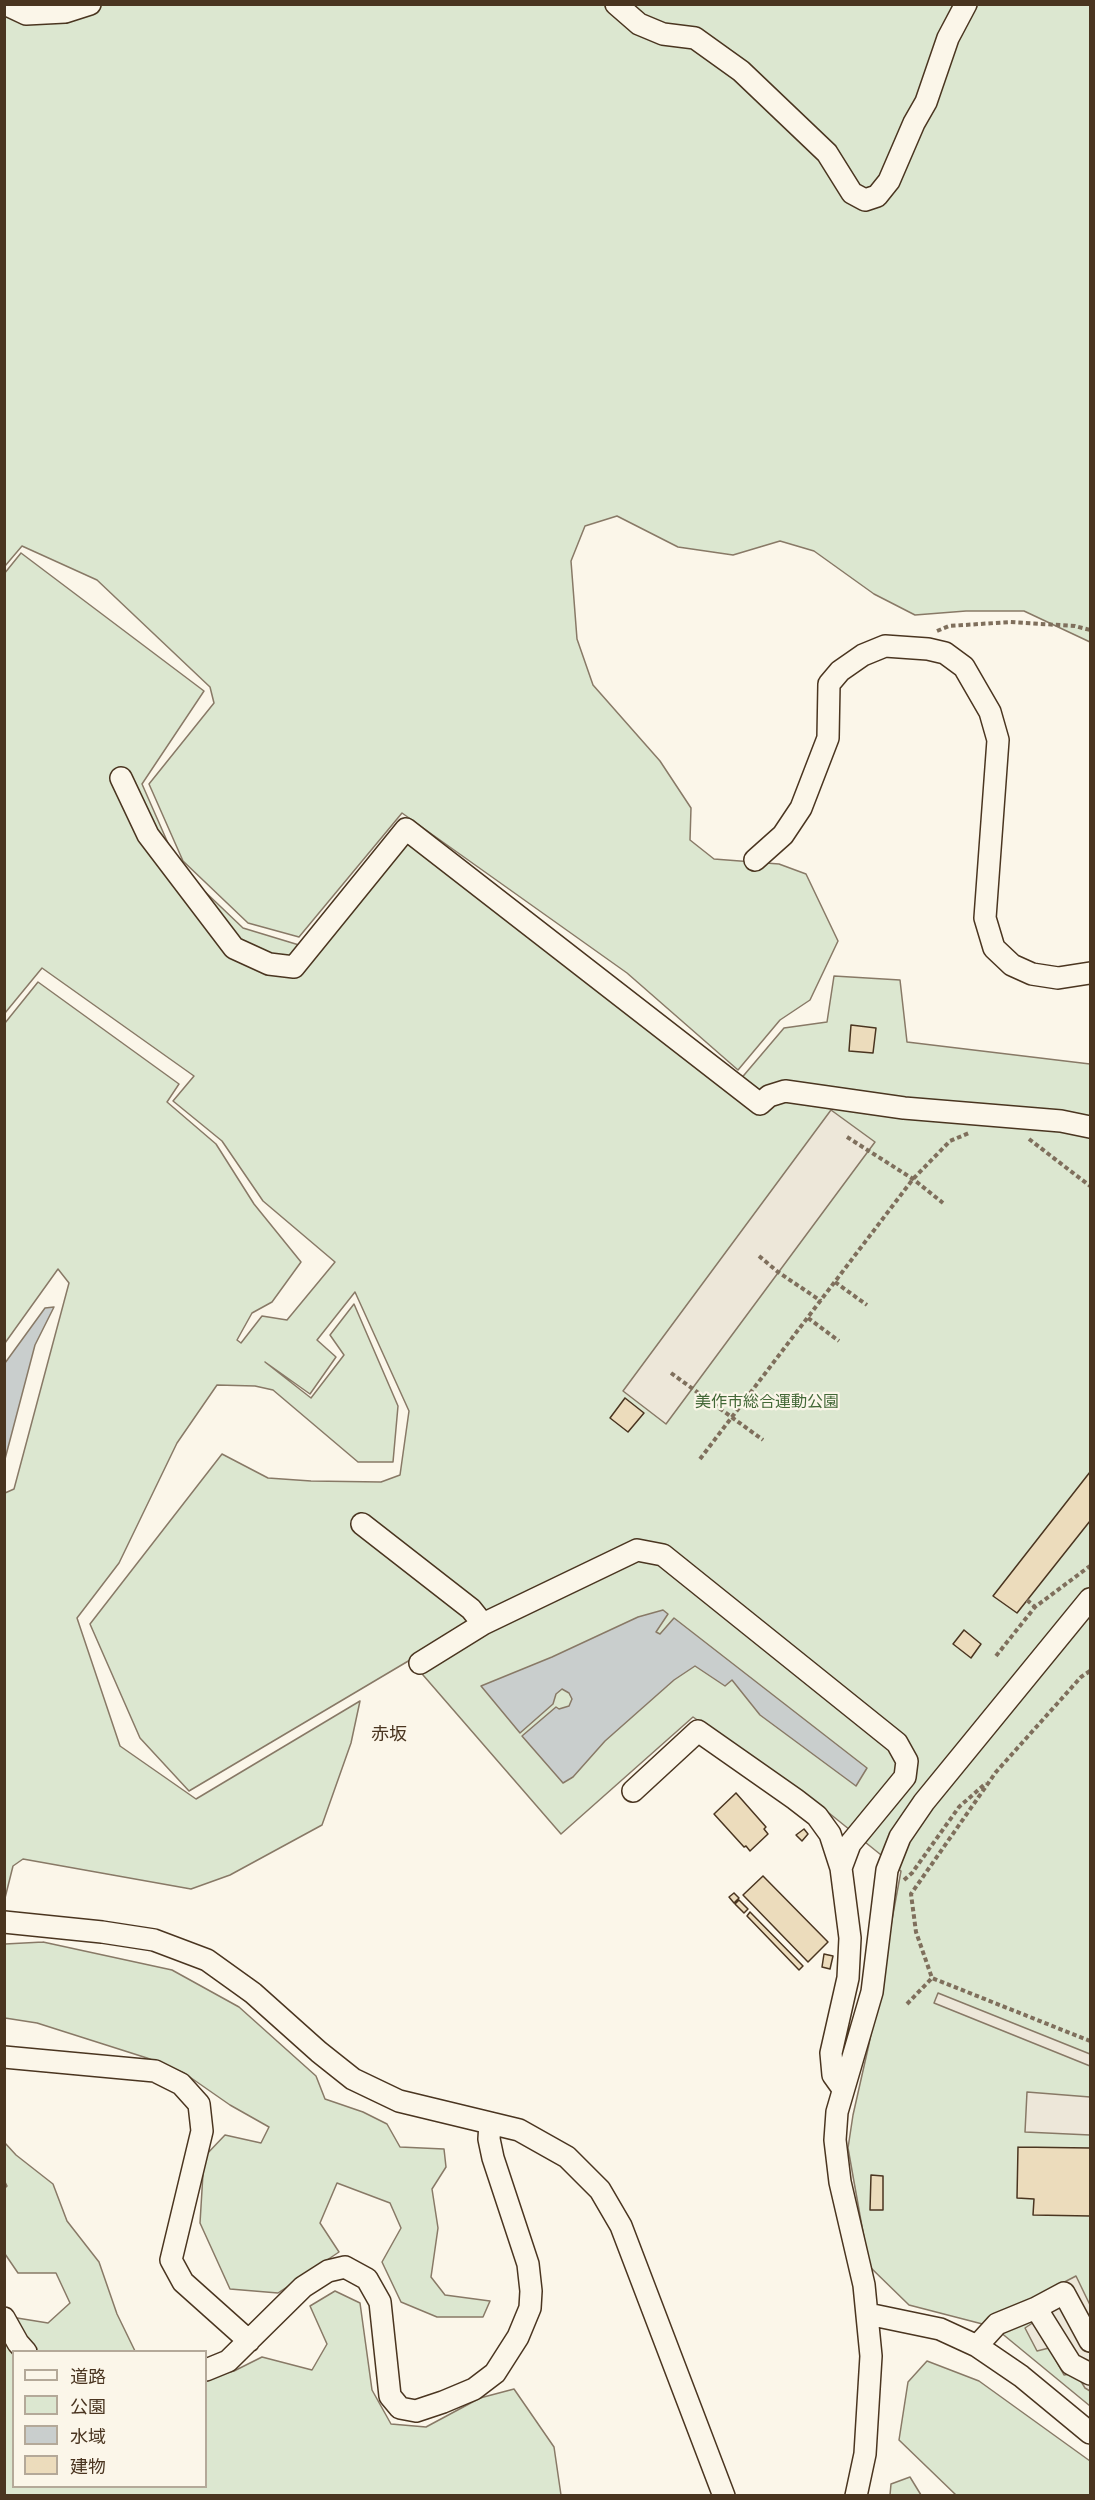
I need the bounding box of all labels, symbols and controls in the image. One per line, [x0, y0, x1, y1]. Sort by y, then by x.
park label: 美作市総合運動公園 [695, 1393, 839, 1413]
district label: 赤坂 [371, 1724, 407, 1746]
legend [12, 2350, 207, 2488]
text: 道路 [70, 2366, 106, 2387]
text: 公園 [70, 2396, 106, 2417]
text: 水域 [70, 2426, 106, 2447]
text: 建物 [70, 2456, 106, 2477]

